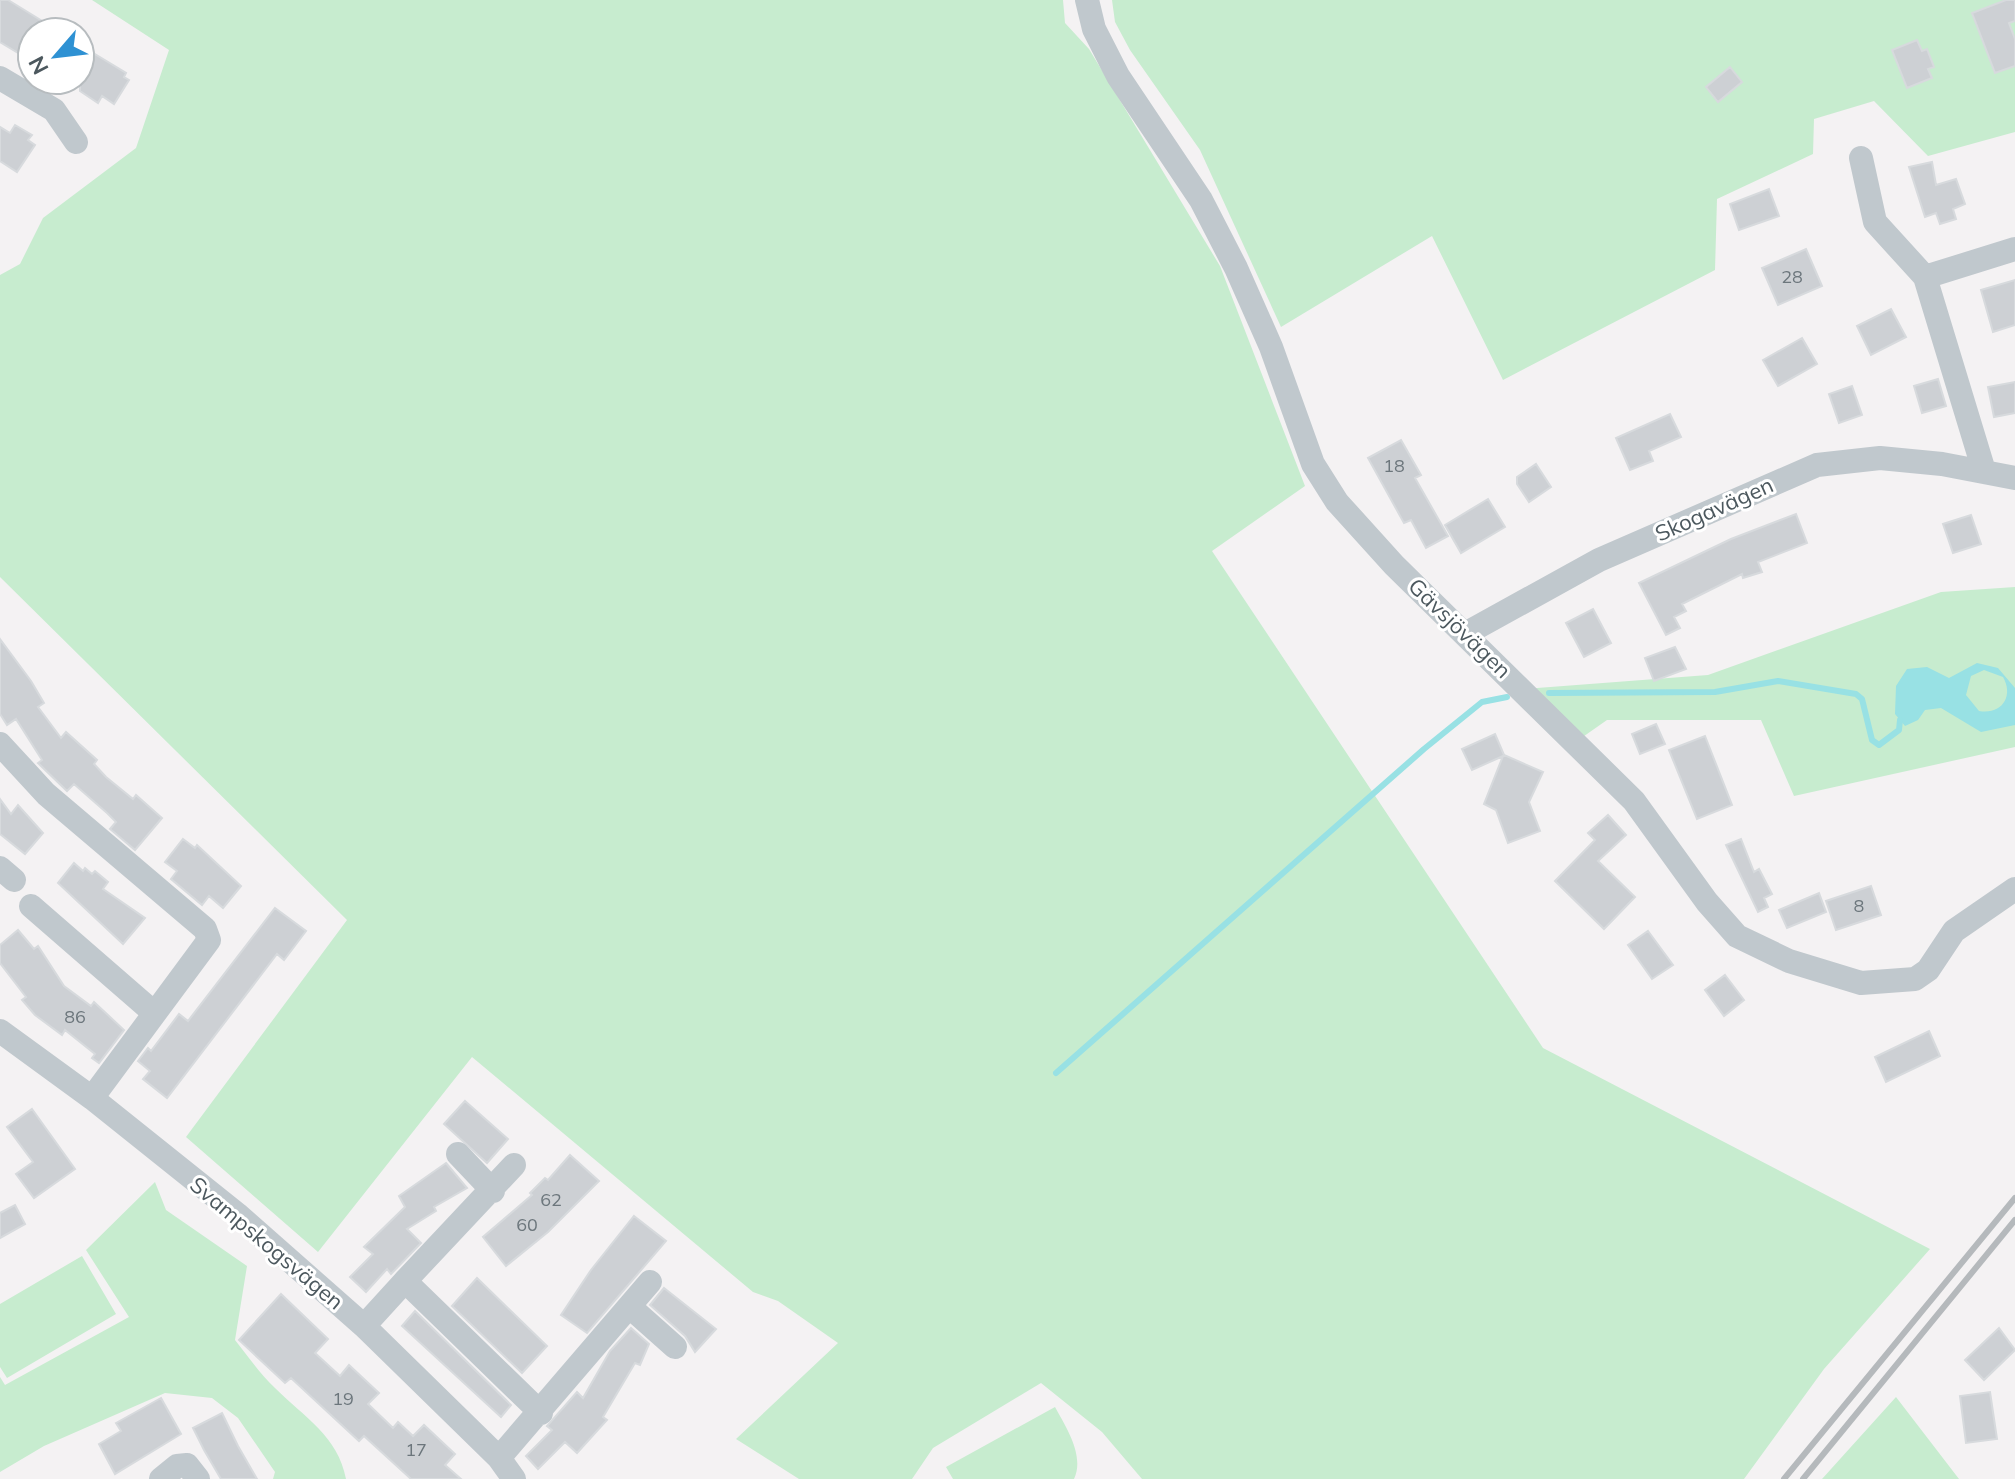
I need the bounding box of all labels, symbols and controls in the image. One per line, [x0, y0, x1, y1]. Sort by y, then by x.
north arrow [16, 16, 96, 96]
text: N [22, 51, 55, 79]
house number: 28 [1781, 265, 1803, 288]
house number: 18 [1383, 454, 1405, 477]
street label: Skogavägen [1650, 470, 1778, 548]
street label: Gävsjövägen [1403, 572, 1517, 684]
house number: 8 [1854, 894, 1864, 917]
house number: 86 [64, 1005, 86, 1028]
street label: Svampskogsvägen [184, 1170, 350, 1316]
house number: 62 [540, 1188, 562, 1211]
house number: 60 [516, 1213, 538, 1236]
house number: 19 [332, 1387, 354, 1410]
house number: 17 [405, 1438, 427, 1461]

